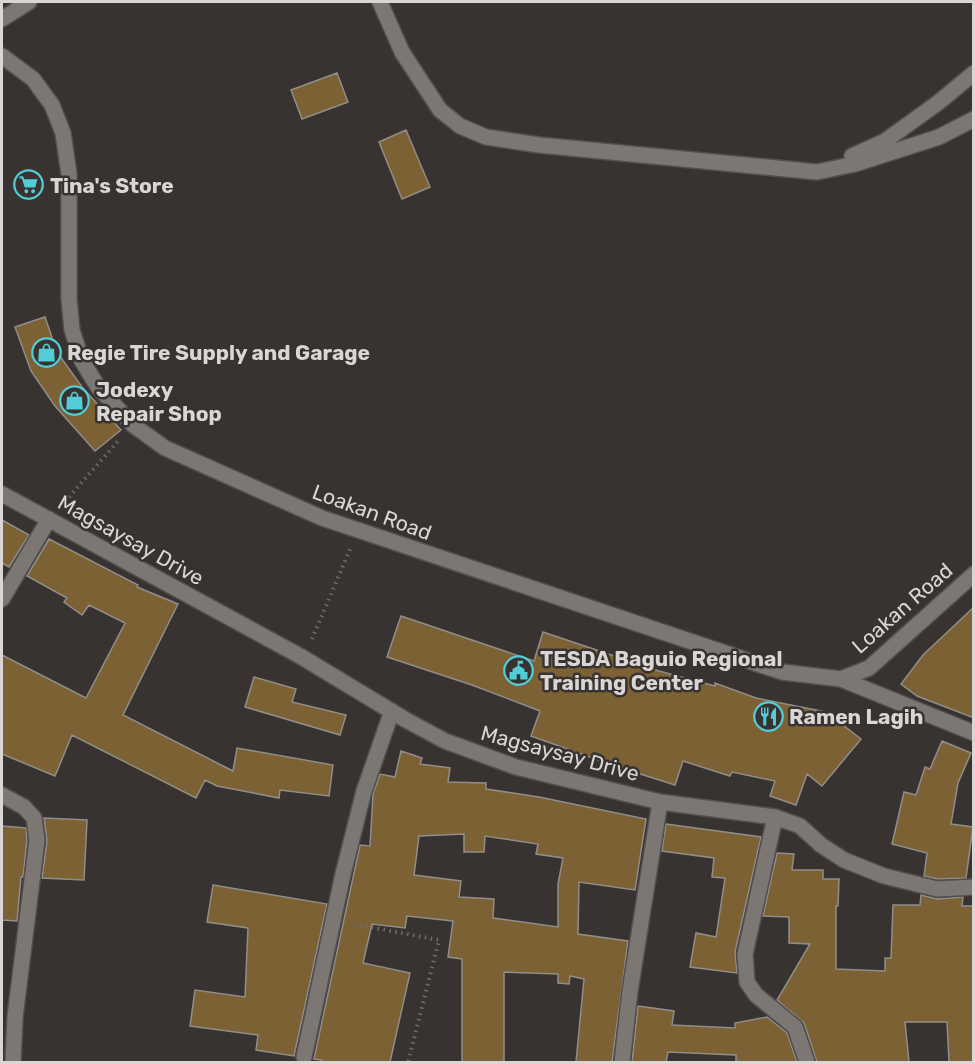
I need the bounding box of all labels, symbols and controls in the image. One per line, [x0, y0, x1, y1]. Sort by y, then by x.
supermarket icon: Tina's Store [13, 169, 45, 201]
place label: Tina's Store [50, 173, 174, 198]
shop icon: Regie Tire Supply and Garage [30, 336, 62, 368]
place label: Regie Tire Supply and Garage [67, 340, 370, 365]
place label: Jodexy Repair Shop [96, 377, 222, 426]
shop icon: Jodexy Repair Shop [59, 385, 91, 417]
street label: Loakan Road [309, 479, 435, 545]
street label: Magsaysay Drive [54, 490, 208, 590]
street label: Loakan Road [847, 558, 957, 658]
place label: TESDA Baguio Regional Training Center [540, 646, 782, 695]
public building icon: TESDA Baguio Regional Training Center [503, 654, 535, 686]
restaurant icon: Ramen Lagih [752, 700, 784, 732]
place label: Ramen Lagih [789, 704, 923, 729]
street label: Magsaysay Drive [478, 720, 642, 786]

